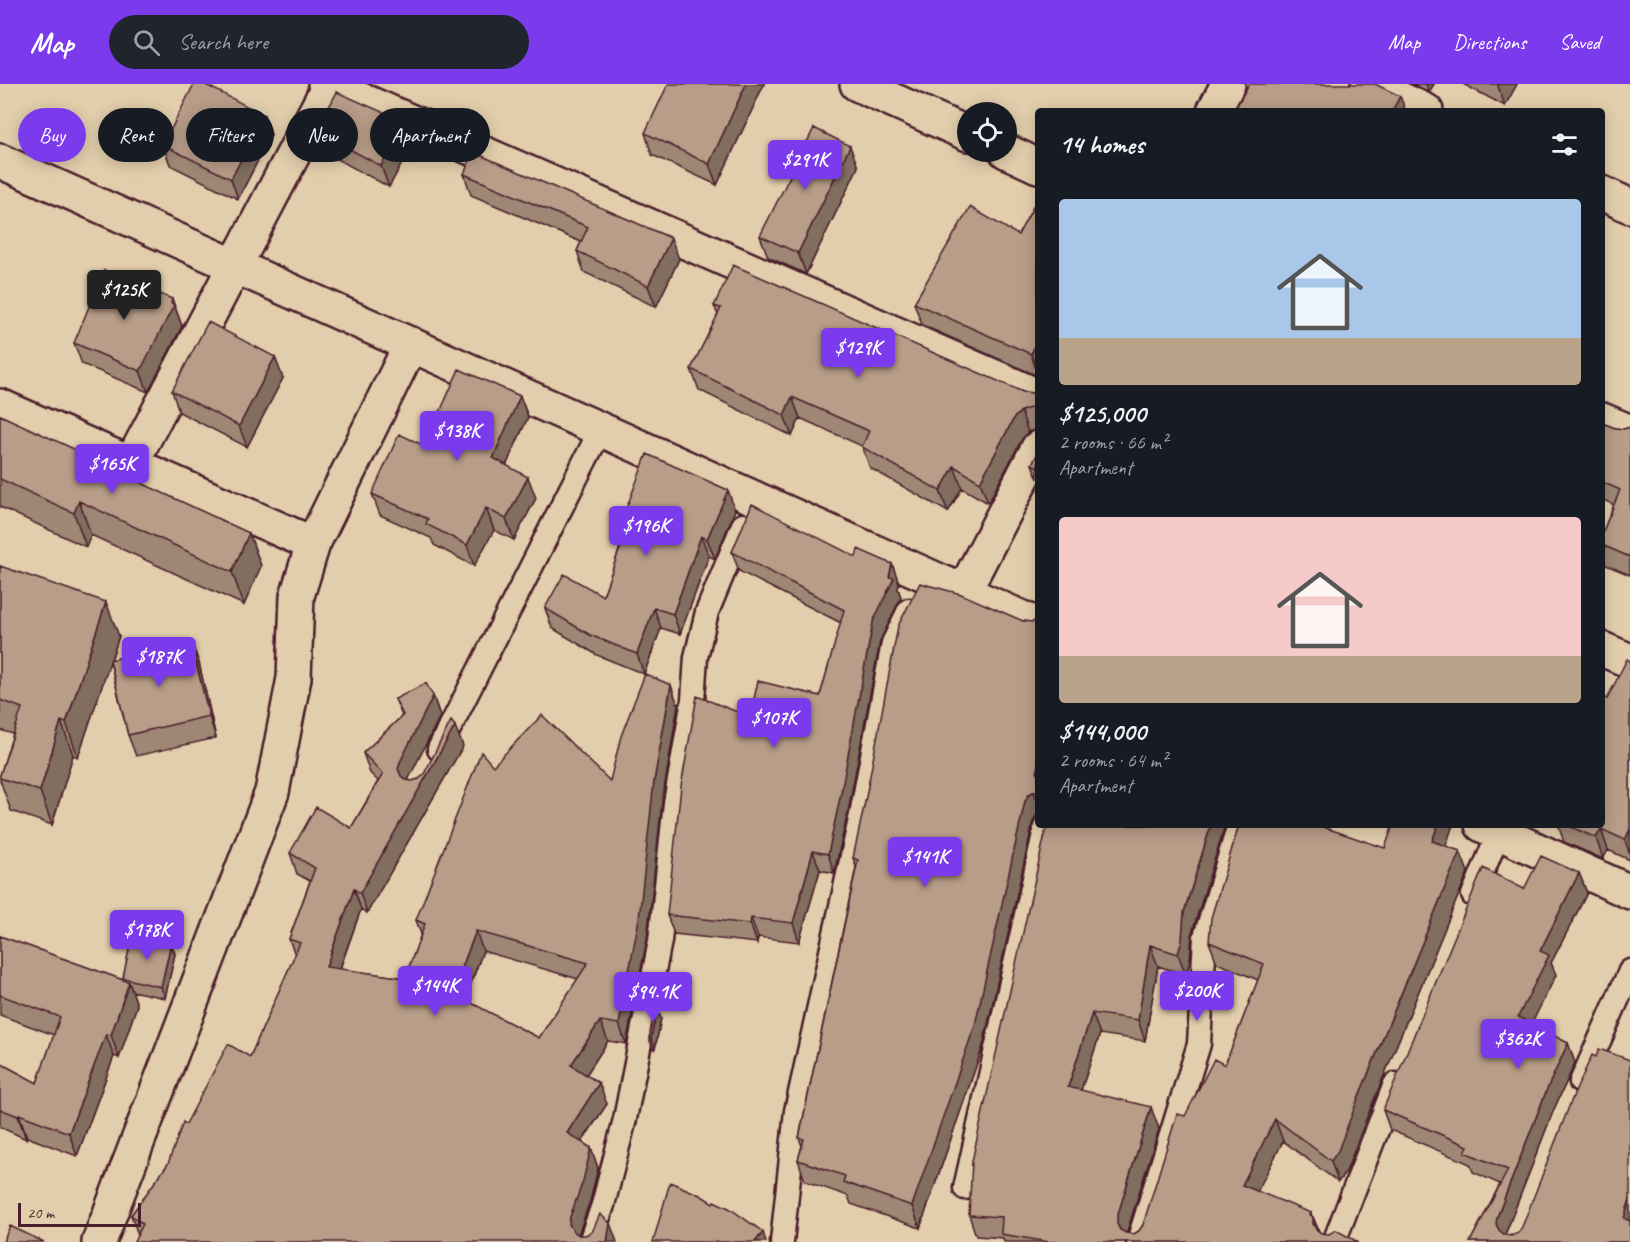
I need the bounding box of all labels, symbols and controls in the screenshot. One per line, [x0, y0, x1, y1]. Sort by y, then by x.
search box [109, 15, 529, 69]
text: Map [30, 25, 73, 60]
icon: search [130, 26, 163, 59]
text: Search here [178, 28, 268, 56]
text: Map [1388, 29, 1420, 55]
text: Directions [1453, 29, 1526, 55]
text: Saved [1559, 29, 1600, 55]
map controls [957, 102, 1017, 162]
button: locate [957, 102, 1017, 162]
chip: Buy [18, 108, 86, 162]
chip: Rent [98, 108, 174, 162]
chip: Filters [186, 108, 274, 162]
chip: New [286, 108, 358, 162]
chip: Apartment [370, 108, 490, 162]
text: 14 homes [1059, 128, 1144, 161]
icon: filters [1548, 128, 1581, 161]
pin: $291K [763, 140, 847, 191]
text: $291K [782, 147, 828, 172]
icon: home [1266, 238, 1374, 346]
pin: $125K [82, 270, 166, 321]
text: $125K [101, 277, 147, 302]
pin: $129K [816, 328, 900, 379]
text: $129K [835, 335, 881, 360]
text: $125,000 [1059, 397, 1146, 430]
pin: $138K [415, 411, 499, 462]
text: $138K [434, 418, 480, 443]
text: 2 rooms · 66 m² [1059, 430, 1167, 455]
pin: $165K [70, 444, 154, 495]
text: $165K [89, 451, 135, 476]
text: Apartment [1059, 455, 1132, 480]
pin: $196K [604, 506, 688, 557]
text: $196K [623, 513, 669, 538]
icon: home [1266, 556, 1374, 664]
pin: $187K [117, 637, 201, 688]
text: $187K [136, 644, 182, 669]
pin: $107K [732, 698, 816, 749]
text: $107K [751, 705, 797, 730]
text: $144,000 [1059, 715, 1146, 748]
text: 2 rooms · 64 m² [1059, 748, 1167, 773]
text: Apartment [1059, 773, 1132, 798]
pin: $141K [883, 837, 967, 888]
text: $141K [902, 844, 948, 869]
pin: $178K [105, 910, 189, 961]
text: $178K [124, 917, 170, 942]
pin: $144K [393, 966, 477, 1017]
pin: $200K [1155, 971, 1239, 1022]
pin: $94.1K [604, 972, 702, 1023]
text: $144K [412, 973, 458, 998]
text: $200K [1174, 978, 1220, 1003]
text: $94.1K [628, 979, 678, 1004]
pin: $362K [1476, 1019, 1560, 1070]
text: $362K [1495, 1026, 1541, 1051]
scale bar [18, 1200, 141, 1228]
text: 20 m [27, 1203, 54, 1223]

